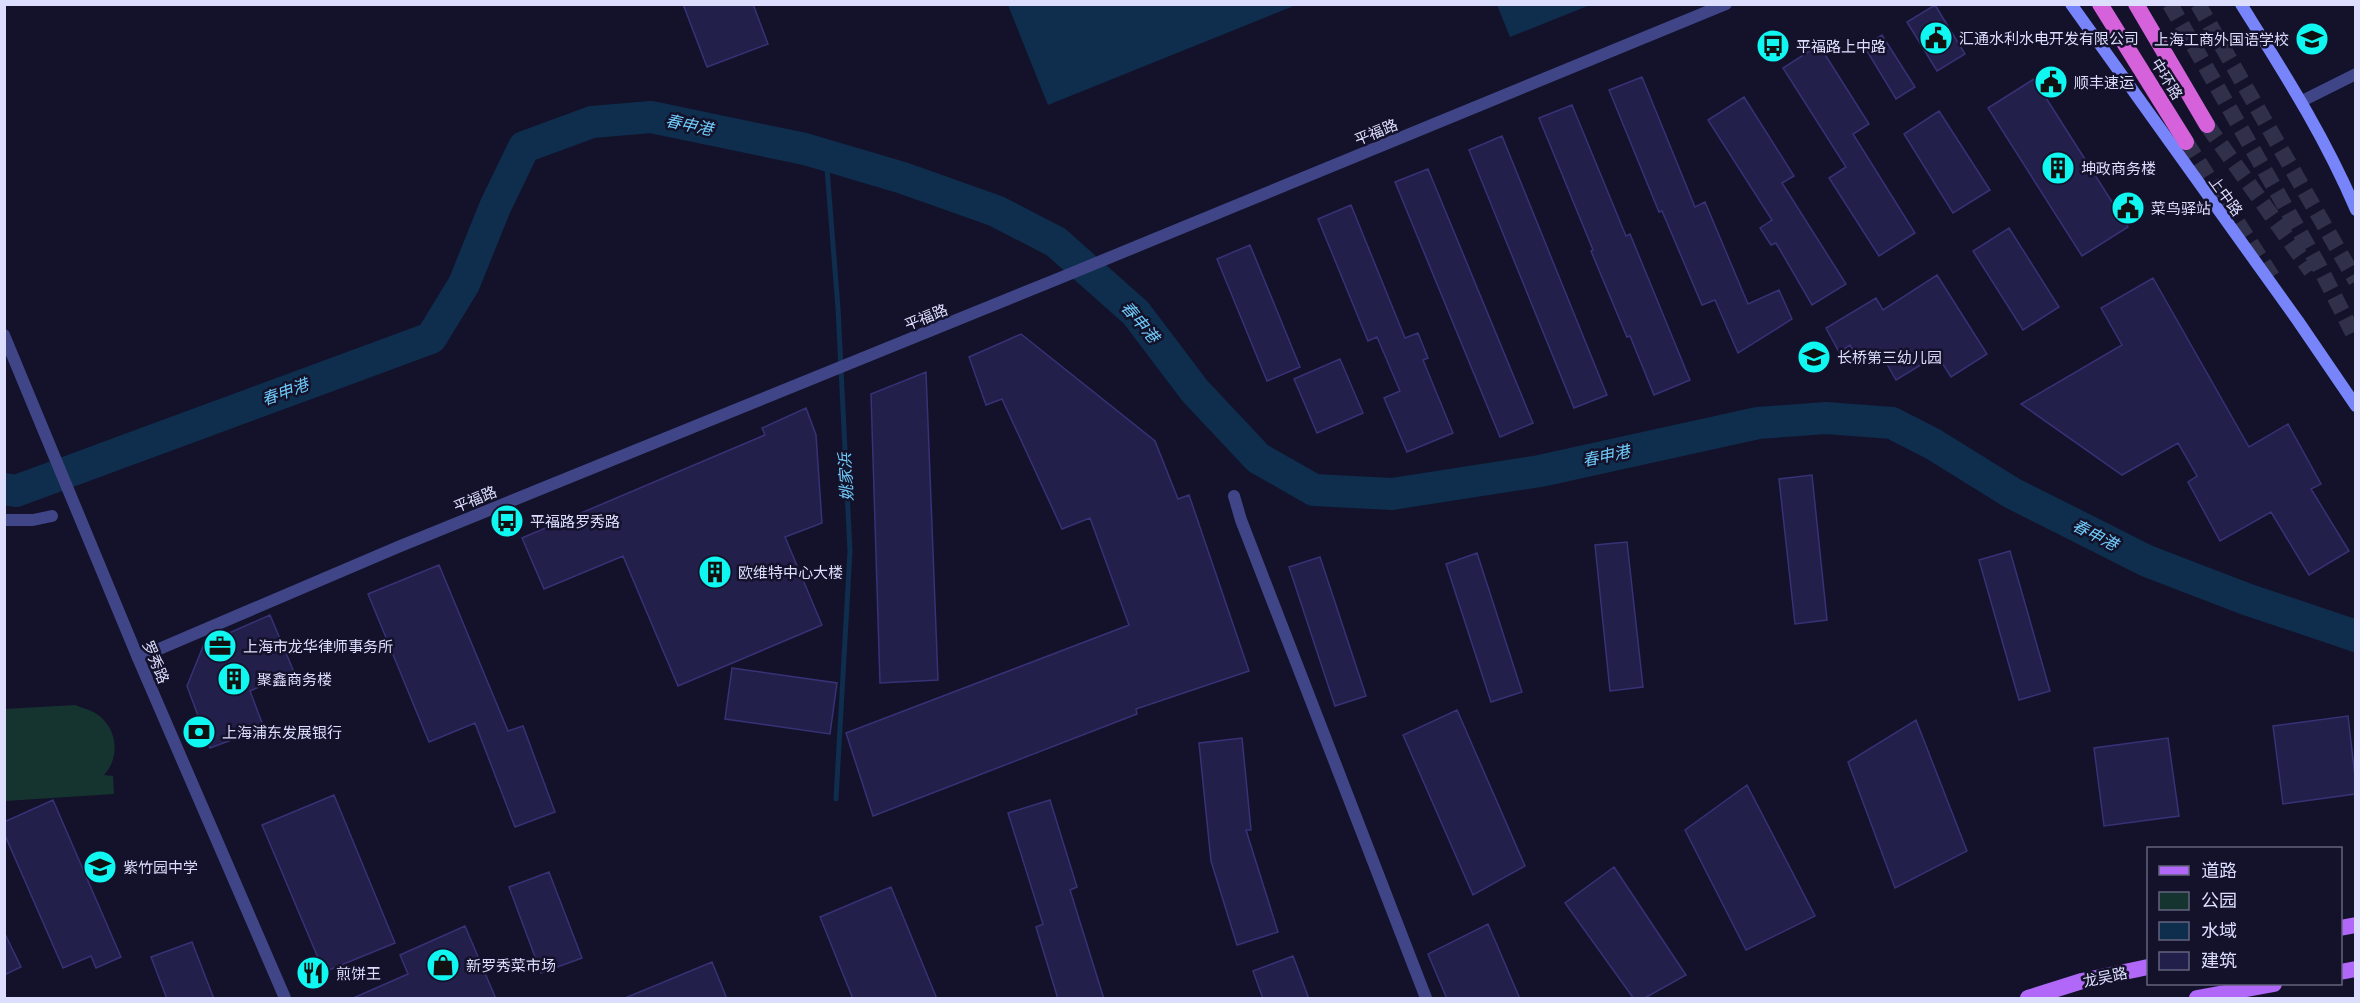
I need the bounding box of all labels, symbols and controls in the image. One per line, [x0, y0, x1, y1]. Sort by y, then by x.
public building icon: 汇通水利水电开发有限公司 [1918, 20, 1954, 56]
school or university icon: 上海工商外国语学校 [2294, 21, 2330, 57]
bus stop icon: 平福路上中路 [1755, 28, 1791, 64]
place label: 汇通水利水电开发有限公司 [1959, 29, 2139, 48]
place label: 上海工商外国语学校 [2154, 30, 2289, 49]
place label: 平福路上中路 [1796, 37, 1886, 56]
street label: 中环路 [2147, 55, 2187, 103]
public building icon: 顺丰速运 [2033, 64, 2069, 100]
place label: 顺丰速运 [2074, 73, 2134, 92]
water label: 春申港 [664, 111, 716, 140]
street label: 平福路 [1352, 115, 1400, 149]
building icon: 坤政商务楼 [2040, 150, 2076, 186]
place label: 坤政商务楼 [2081, 159, 2156, 178]
street label: 上中路 [2205, 172, 2247, 220]
public building icon: 菜鸟驿站 [2110, 190, 2146, 226]
place label: 菜鸟驿站 [2151, 199, 2211, 218]
water label: 春申港 [1117, 298, 1164, 348]
street label: 平福路 [902, 300, 950, 334]
school or university icon: 长桥第三幼儿园 [1796, 339, 1832, 375]
place label: 长桥第三幼儿园 [1837, 348, 1942, 367]
water label: 春申港 [259, 374, 313, 409]
water label: 春申港 [1581, 441, 1633, 470]
water label: 姚家浜 [835, 451, 857, 501]
street label: 平福路 [451, 482, 499, 516]
bus stop icon: 平福路罗秀路 [489, 503, 525, 539]
place label: 平福路罗秀路 [530, 512, 620, 531]
water label: 春申港 [2069, 516, 2122, 555]
building icon: 欧维特中心大楼 [697, 554, 733, 590]
place label: 欧维特中心大楼 [738, 563, 843, 582]
office icon: 上海市龙华律师事务所 [202, 628, 238, 664]
place label: 上海市龙华律师事务所 [243, 637, 393, 656]
street label: 罗秀路 [138, 638, 174, 686]
building icon: 聚鑫商务楼 [216, 661, 252, 697]
place label: 聚鑫商务楼 [257, 670, 332, 689]
bank icon: 上海浦东发展银行 [181, 714, 217, 750]
place label: 上海浦东发展银行 [222, 723, 342, 742]
legend [2147, 847, 2342, 985]
school or university icon: 紫竹园中学 [82, 849, 118, 885]
place label: 紫竹园中学 [123, 858, 198, 877]
text: 道路 [2201, 860, 2237, 882]
text: 公园 [2201, 890, 2237, 912]
text: 水域 [2201, 920, 2237, 942]
shop icon: 新罗秀菜市场 [425, 947, 461, 983]
text: 建筑 [2201, 950, 2237, 972]
restaurant icon: 煎饼王 [295, 955, 331, 991]
place label: 新罗秀菜市场 [466, 956, 556, 975]
street label: 龙吴路 [2081, 963, 2129, 991]
place label: 煎饼王 [336, 964, 381, 983]

